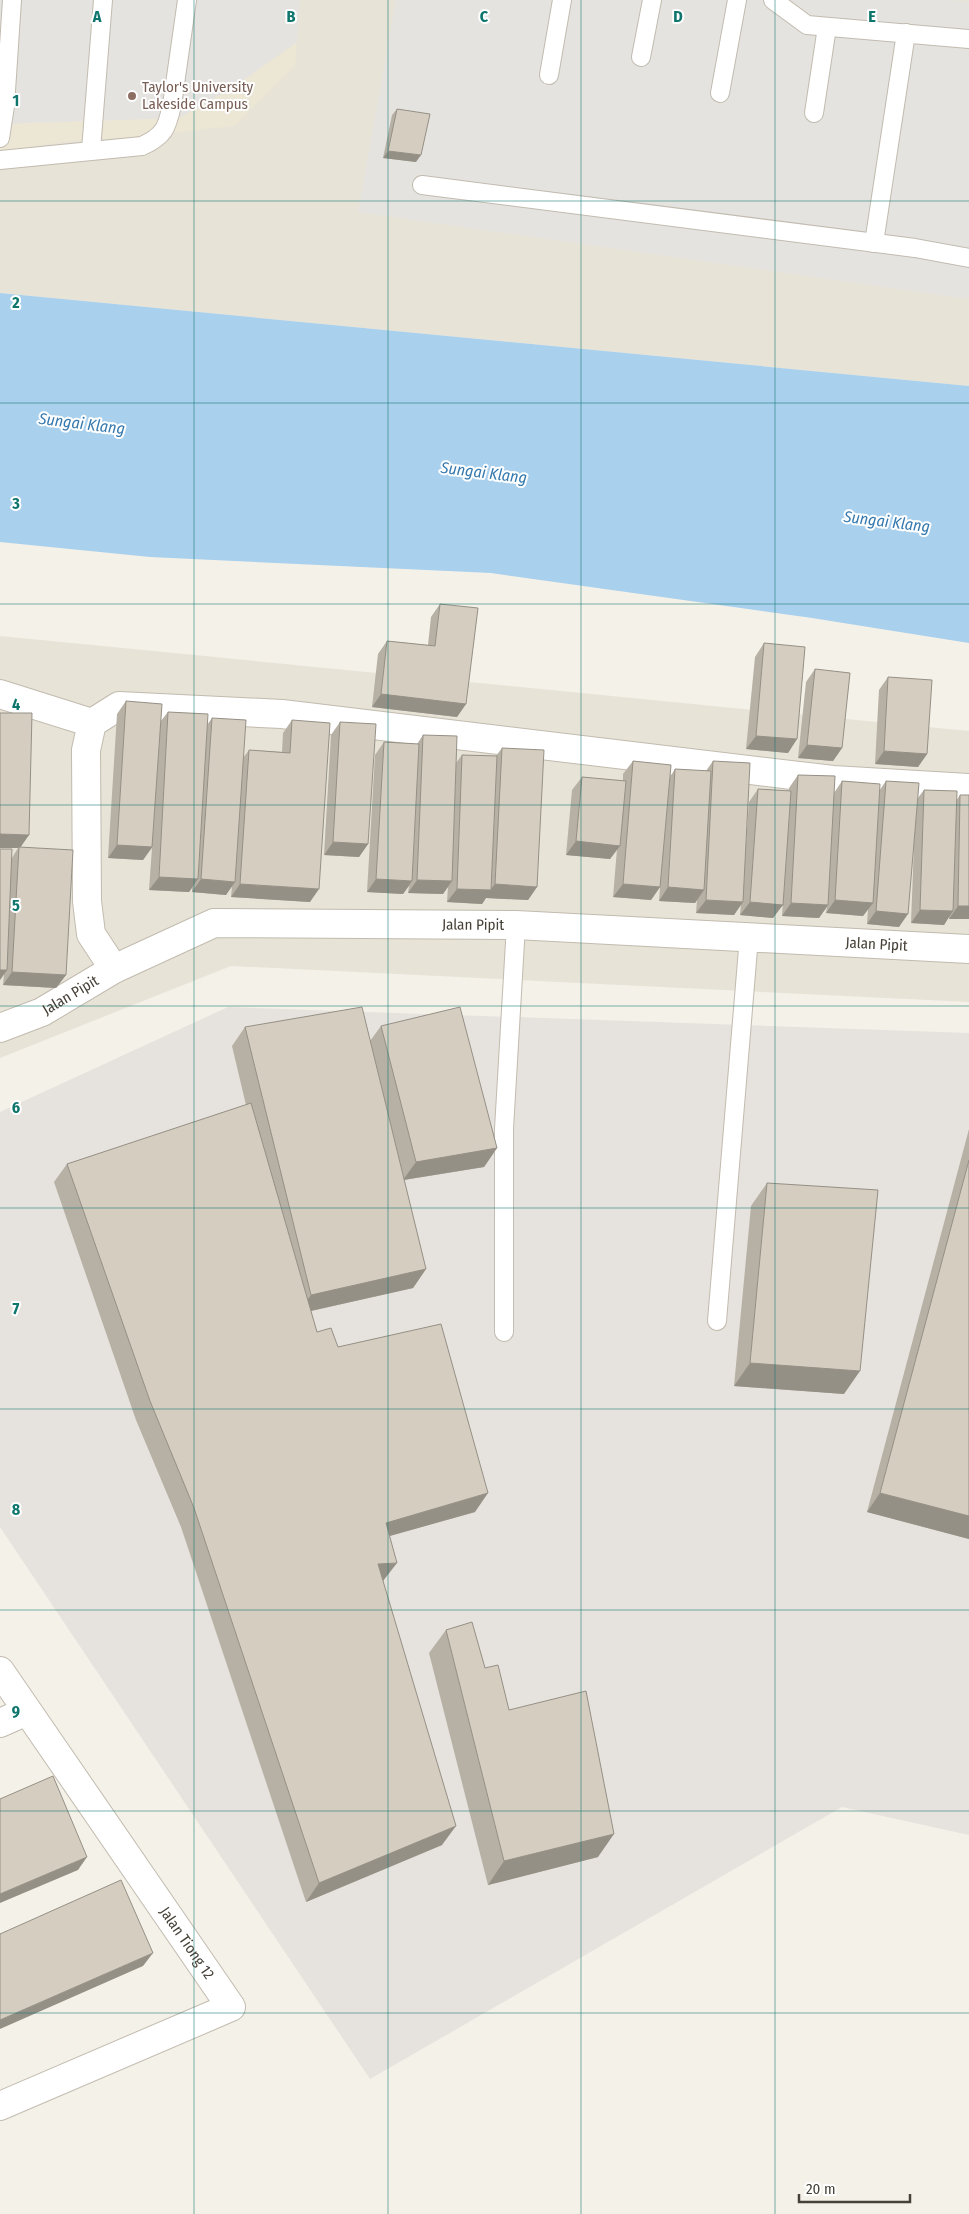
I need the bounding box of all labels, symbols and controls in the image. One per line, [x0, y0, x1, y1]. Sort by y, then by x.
text: A [92, 7, 102, 26]
text: B [287, 7, 296, 26]
text: C [480, 7, 489, 26]
text: D [673, 7, 683, 26]
text: E [868, 7, 876, 26]
place label: Taylor's University Lakeside Campus [142, 78, 253, 113]
marker: Taylor's University Lakeside Campus [126, 90, 138, 102]
text: 1 [13, 91, 19, 110]
text: 2 [11, 293, 20, 312]
water label: Sungai Klang [37, 409, 126, 438]
water label: Sungai Klang [439, 458, 528, 487]
text: 3 [11, 494, 20, 513]
water label: Sungai Klang [842, 507, 931, 536]
text: 4 [12, 695, 20, 714]
text: 5 [12, 896, 20, 915]
street label: Jalan Pipit [442, 916, 504, 934]
street label: Jalan Pipit [845, 933, 908, 955]
street label: Jalan Pipit [39, 971, 102, 1019]
text: 6 [12, 1098, 20, 1117]
text: 7 [13, 1299, 20, 1318]
text: 8 [12, 1500, 21, 1519]
text: 9 [12, 1702, 20, 1721]
street label: Jalan Tiong 12 [156, 1903, 218, 1983]
scale bar [799, 2172, 910, 2204]
text: 20 m [806, 2180, 836, 2198]

